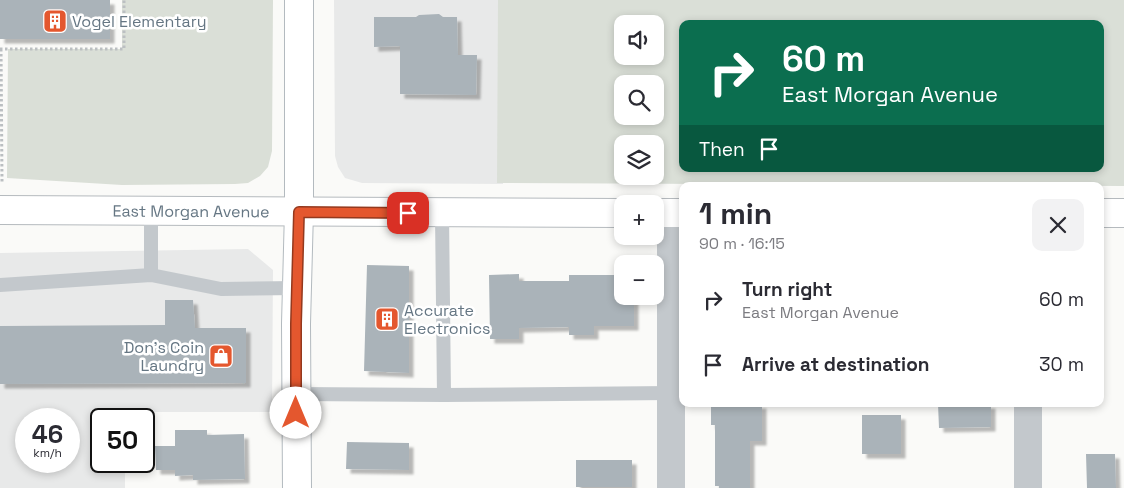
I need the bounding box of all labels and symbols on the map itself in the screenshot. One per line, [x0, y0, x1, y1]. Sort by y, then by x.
building icon: Vogel Elementary [42, 8, 68, 34]
place label: Vogel Elementary [72, 11, 207, 32]
pin [387, 192, 429, 234]
street label: East Morgan Avenue [112, 201, 270, 222]
place label: Accurate Electronics [404, 300, 490, 339]
building icon: Accurate Electronics [374, 306, 400, 332]
place label: Don's Coin Laundry [124, 337, 204, 376]
shop icon: Don's Coin Laundry [208, 343, 234, 369]
position arrow [269, 386, 321, 438]
speed limit sign: 50 [90, 408, 155, 473]

